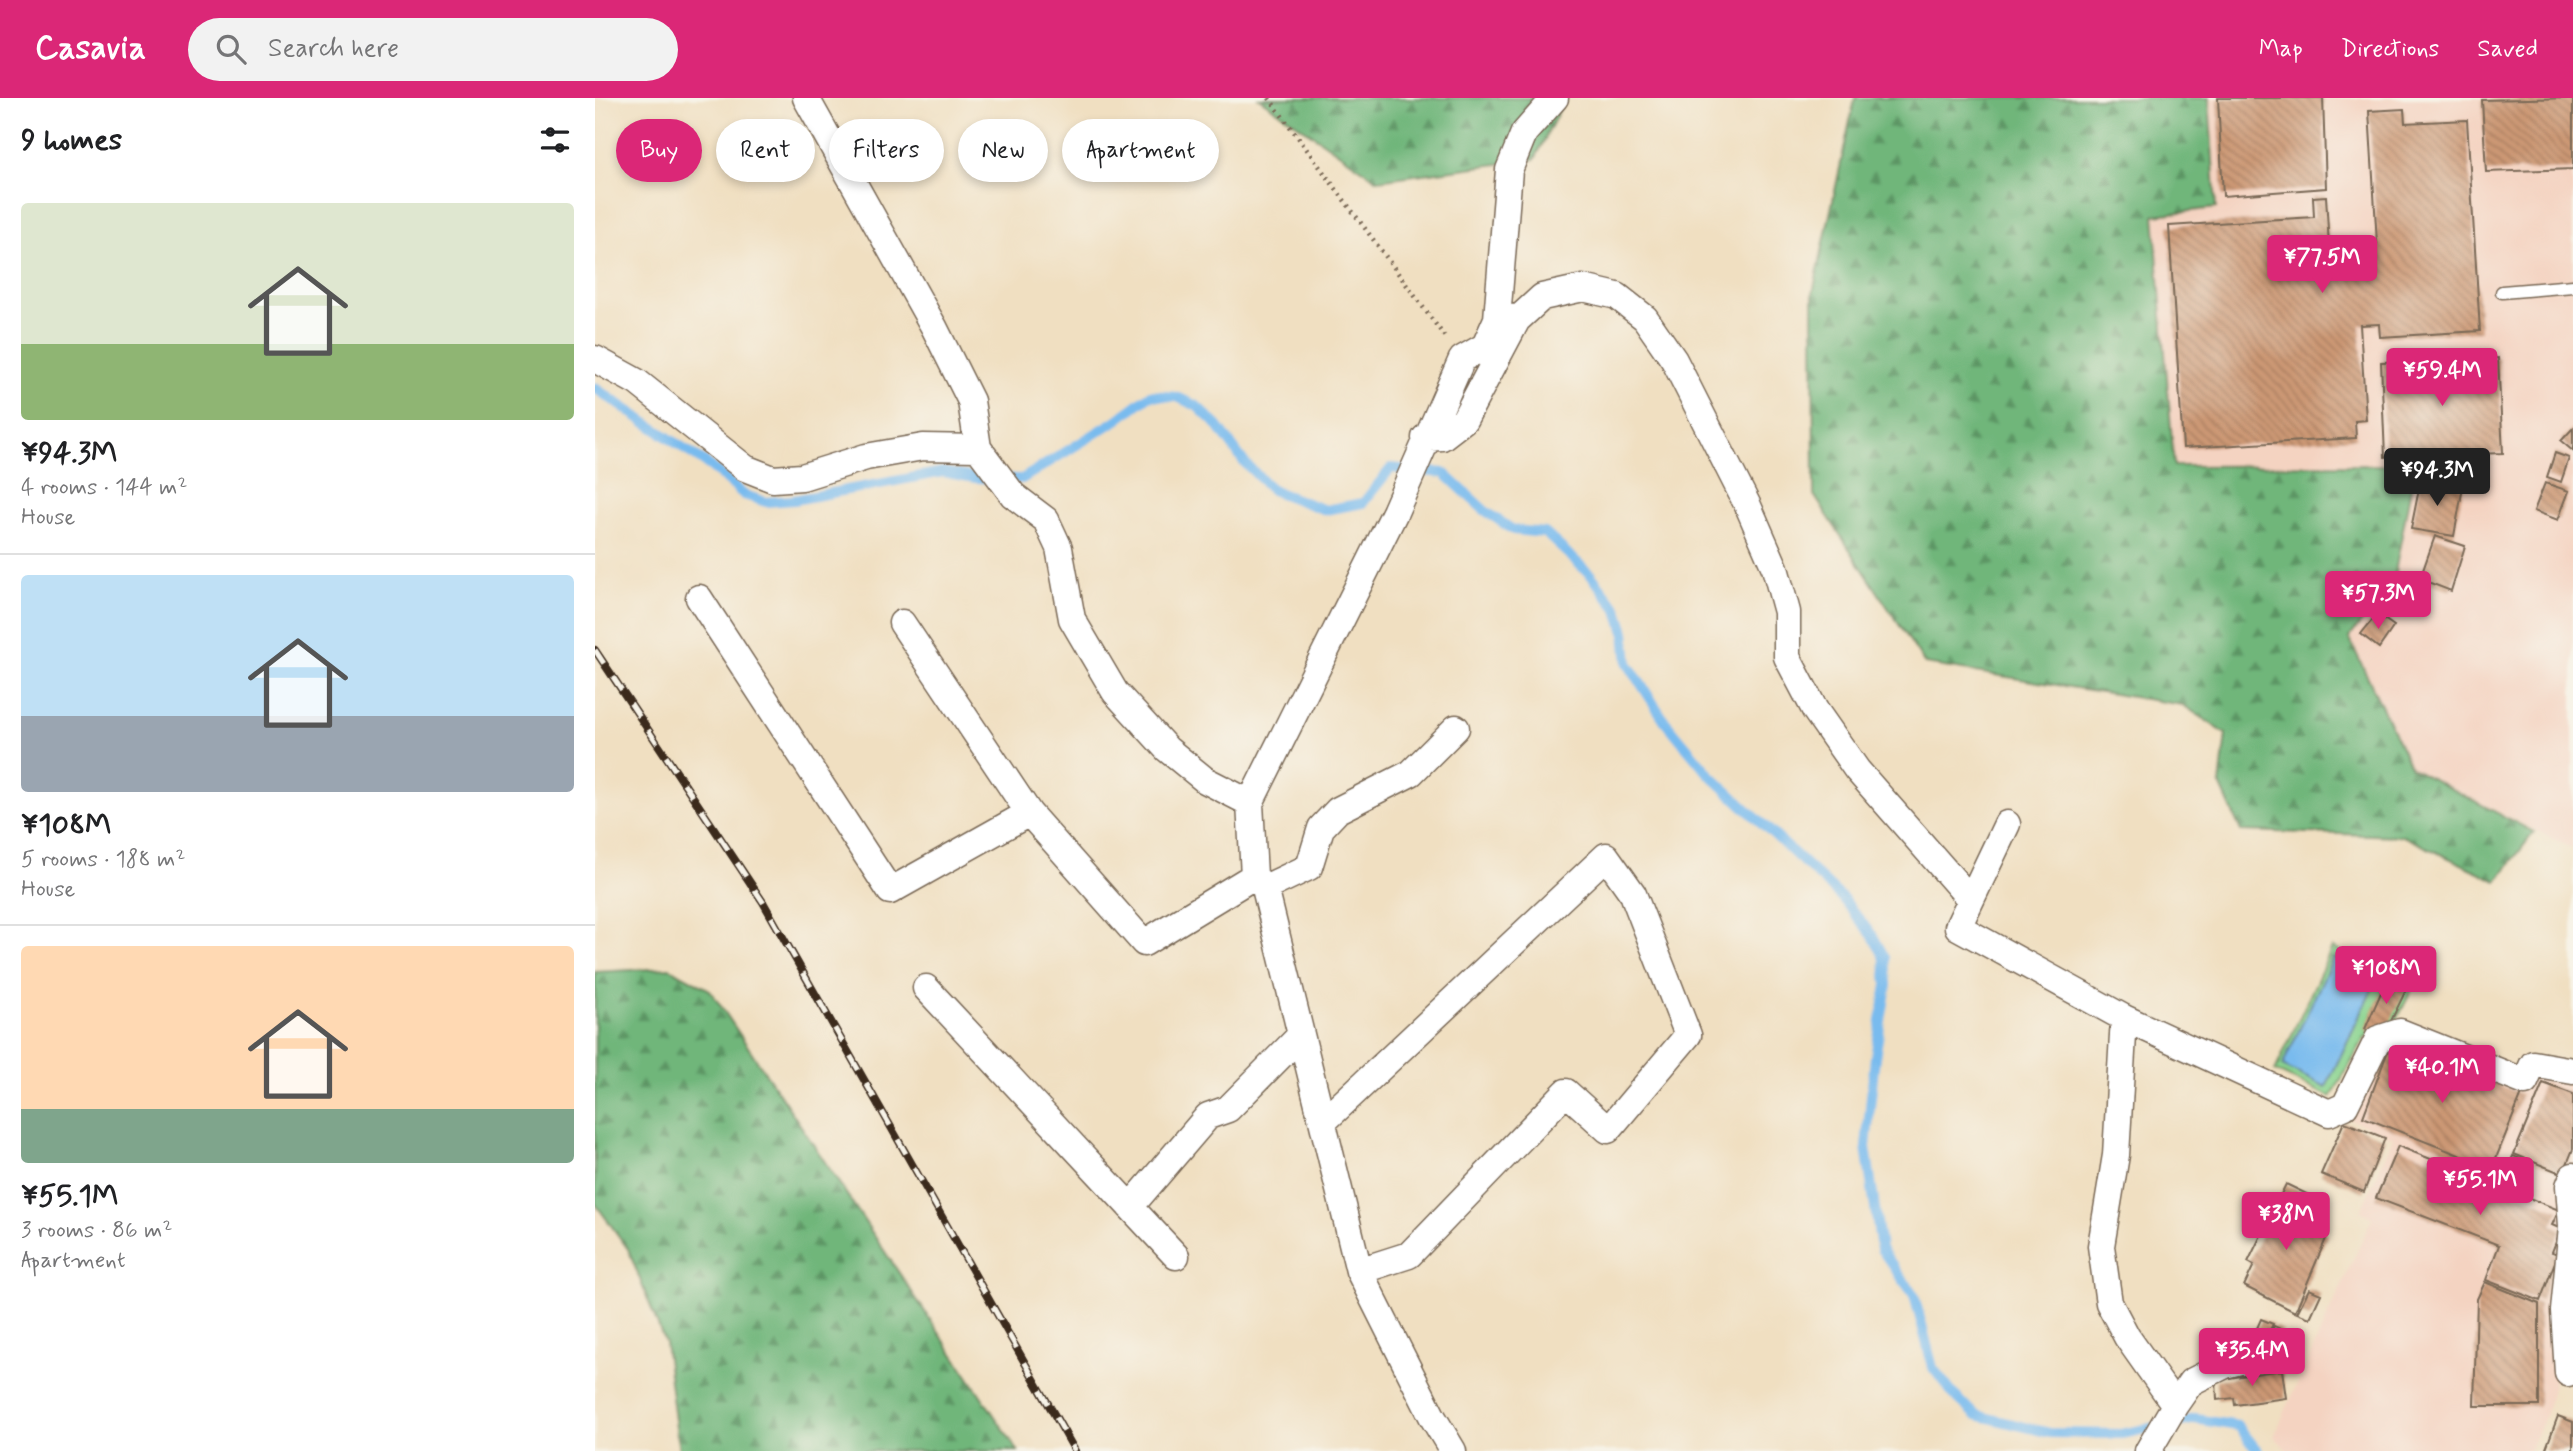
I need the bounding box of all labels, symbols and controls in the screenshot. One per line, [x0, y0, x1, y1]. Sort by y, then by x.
search box [188, 18, 678, 81]
text: Casavia [35, 27, 146, 71]
icon: search [212, 30, 250, 68]
text: Search here [268, 32, 399, 66]
text: Map [2259, 34, 2303, 65]
text: Directions [2341, 34, 2439, 65]
text: Saved [2477, 34, 2538, 65]
chip: Buy [616, 119, 702, 182]
chip: Rent [716, 119, 815, 182]
chip: Filters [829, 119, 944, 182]
chip: New [958, 119, 1048, 182]
chip: Apartment [1062, 119, 1219, 182]
text: 9 homes [21, 121, 122, 160]
icon: filters [536, 121, 574, 159]
pin: ¥77.5M [2265, 236, 2379, 295]
text: ¥77.5M [2283, 243, 2361, 273]
icon: home [235, 248, 361, 374]
pin: ¥59.4M [2385, 348, 2499, 408]
text: ¥59.4M [2402, 356, 2482, 386]
text: ¥94.3M [21, 434, 117, 473]
pin: ¥94.3M [2380, 448, 2494, 508]
text: ¥94.3M [2400, 456, 2474, 486]
text: 4 rooms · 144 m² [21, 473, 188, 503]
text: House [21, 503, 75, 533]
pin: ¥57.3M [2321, 572, 2435, 631]
text: ¥57.3M [2341, 579, 2415, 609]
icon: home [235, 620, 361, 746]
text: ¥108M [21, 806, 111, 845]
text: 5 rooms · 188 m² [21, 845, 185, 875]
text: House [21, 875, 75, 905]
pin: ¥108M [2337, 946, 2435, 1006]
text: ¥108M [2351, 954, 2421, 984]
icon: home [235, 991, 361, 1117]
pin: ¥40.1M [2385, 1046, 2499, 1105]
text: ¥40.1M [2404, 1053, 2480, 1083]
pin: ¥55.1M [2423, 1158, 2537, 1217]
text: ¥55.1M [2443, 1165, 2517, 1195]
text: ¥55.1M [21, 1177, 118, 1216]
pin: ¥38M [2245, 1192, 2327, 1252]
text: ¥38M [2258, 1200, 2314, 1230]
text: 3 rooms · 86 m² [21, 1216, 172, 1246]
text: Apartment [21, 1246, 126, 1276]
pin: ¥35.4M [2195, 1328, 2309, 1388]
text: ¥35.4M [2215, 1336, 2289, 1366]

